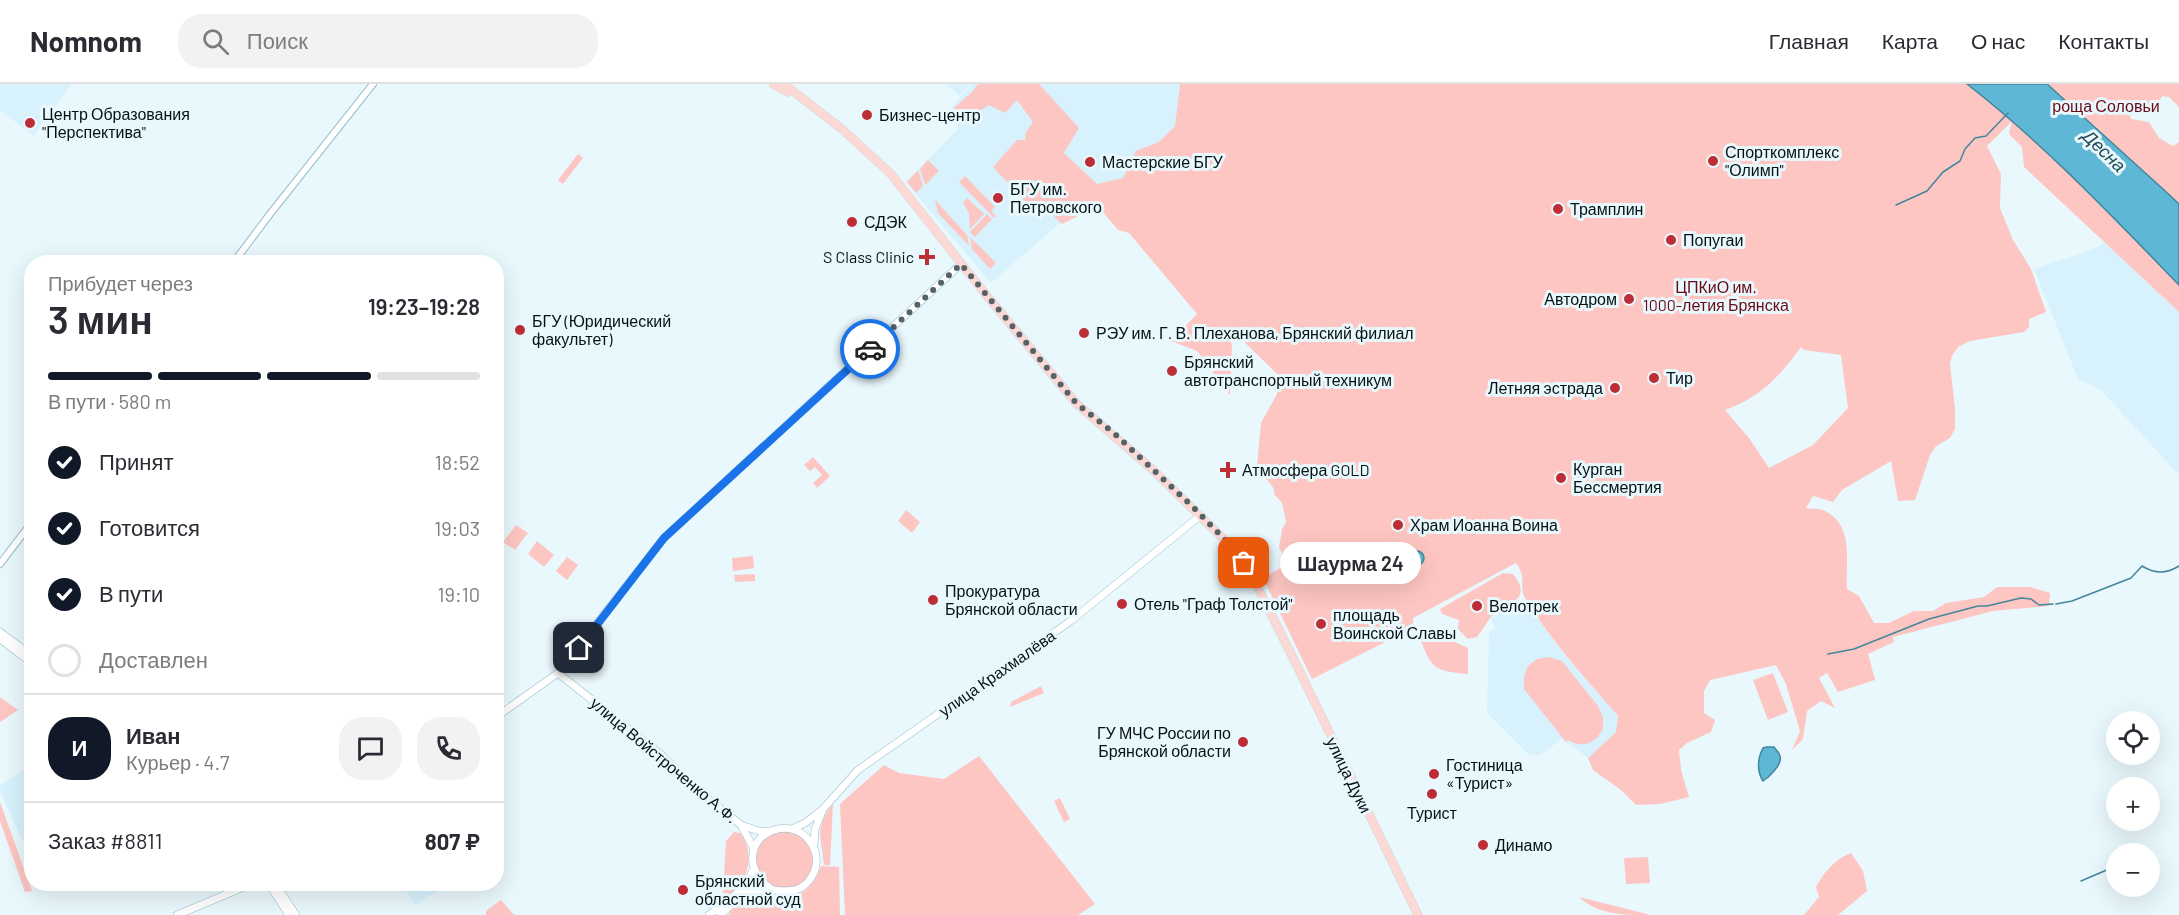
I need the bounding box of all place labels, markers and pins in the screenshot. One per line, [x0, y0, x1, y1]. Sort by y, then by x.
place label: Центр Образования "Перспектива" [42, 104, 190, 141]
place label: Бизнес-центр [879, 105, 981, 124]
marker: Бизнес-центр [860, 108, 874, 122]
marker: Центр Образования "Перспектива" [23, 116, 37, 130]
place label: Спорткомплекс "Олимп" [1725, 142, 1839, 179]
place label: Мастерские БГУ [1102, 152, 1224, 171]
marker: Спорткомплекс "Олимп" [1706, 154, 1720, 168]
marker: Мастерские БГУ [1083, 155, 1097, 169]
place label: БГУ им. Петровского [1010, 179, 1102, 216]
marker: БГУ им. Петровского [991, 191, 1005, 205]
place label: Трамплин [1570, 199, 1643, 218]
marker: Трамплин [1551, 202, 1565, 216]
place label: СДЭК [864, 212, 908, 231]
marker: СДЭК [845, 215, 859, 229]
place label: Попугаи [1683, 230, 1743, 249]
marker: Попугаи [1664, 233, 1678, 247]
place label: S Class Clinic [823, 247, 914, 266]
marker: S Class Clinic [918, 248, 936, 266]
place label: Автодром [1544, 289, 1617, 308]
marker: Автодром [1622, 292, 1636, 306]
place label: БГУ (Юридический факультет) [532, 311, 671, 348]
marker: БГУ (Юридический факультет) [513, 323, 527, 337]
place label: РЭУ им. Г. В. Плеханова, Брянский филиал [1096, 323, 1414, 342]
marker: РЭУ им. Г. В. Плеханова, Брянский филиал [1077, 326, 1091, 340]
place label: Брянский автотранспортный техникум [1184, 352, 1392, 389]
marker: Брянский автотранспортный техникум [1165, 364, 1179, 378]
place label: Тир [1666, 368, 1693, 387]
marker: Тир [1647, 371, 1661, 385]
place label: Летняя эстрада [1488, 378, 1603, 397]
marker: Летняя эстрада [1608, 381, 1622, 395]
place label: Курган Бессмертия [1573, 459, 1662, 496]
place label: Атмосфера GOLD [1242, 460, 1369, 479]
marker: Атмосфера GOLD [1219, 461, 1237, 479]
marker: Курган Бессмертия [1554, 471, 1568, 485]
place label: Храм Иоанна Воина [1410, 515, 1558, 534]
marker: Храм Иоанна Воина [1391, 518, 1405, 532]
pin [1218, 537, 1269, 588]
callout: Шаурма 24 [1280, 542, 1421, 584]
place label: Прокуратура Брянской области [945, 581, 1078, 618]
marker: Прокуратура Брянской области [926, 593, 940, 607]
place label: Отель "Граф Толстой" [1134, 594, 1293, 613]
place label: Велотрек [1489, 596, 1559, 615]
marker: Отель "Граф Толстой" [1115, 597, 1129, 611]
marker: Велотрек [1470, 599, 1484, 613]
place label: площадь Воинской Славы [1333, 605, 1456, 642]
marker: площадь Воинской Славы [1314, 617, 1328, 631]
pin [553, 622, 604, 673]
place label: ГУ МЧС России по Брянской области [1097, 723, 1231, 760]
marker: ГУ МЧС России по Брянской области [1236, 735, 1250, 749]
place label: Гостиница «Турист» [1446, 755, 1523, 792]
marker: Гостиница «Турист» [1427, 767, 1441, 781]
marker: Турист [1425, 787, 1439, 801]
place label: Турист [1407, 803, 1458, 822]
place label: Динамо [1495, 835, 1553, 854]
marker: Динамо [1476, 838, 1490, 852]
place label: Брянский областной суд [695, 871, 801, 908]
marker: Брянский областной суд [676, 883, 690, 897]

